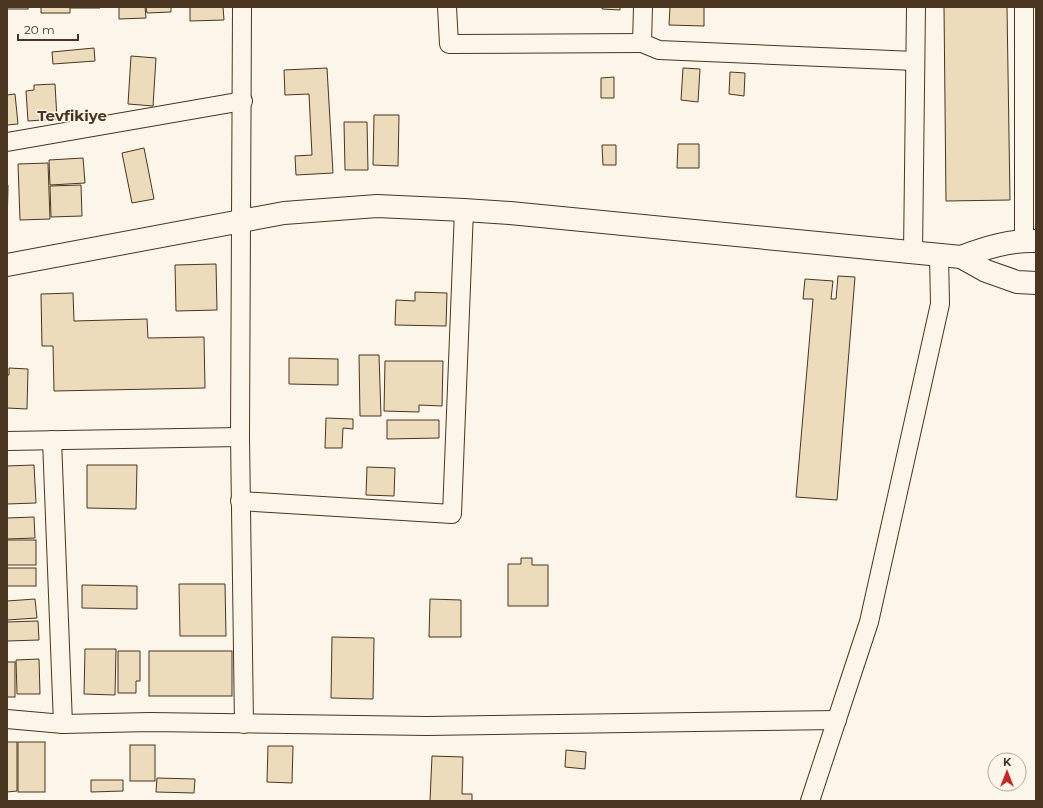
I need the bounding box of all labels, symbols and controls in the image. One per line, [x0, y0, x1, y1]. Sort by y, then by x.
scale bar [18, 16, 78, 42]
text: 20 m [24, 22, 55, 37]
district label: Tevfikiye [37, 106, 107, 125]
north arrow [987, 752, 1027, 792]
text: K [1003, 755, 1012, 769]

